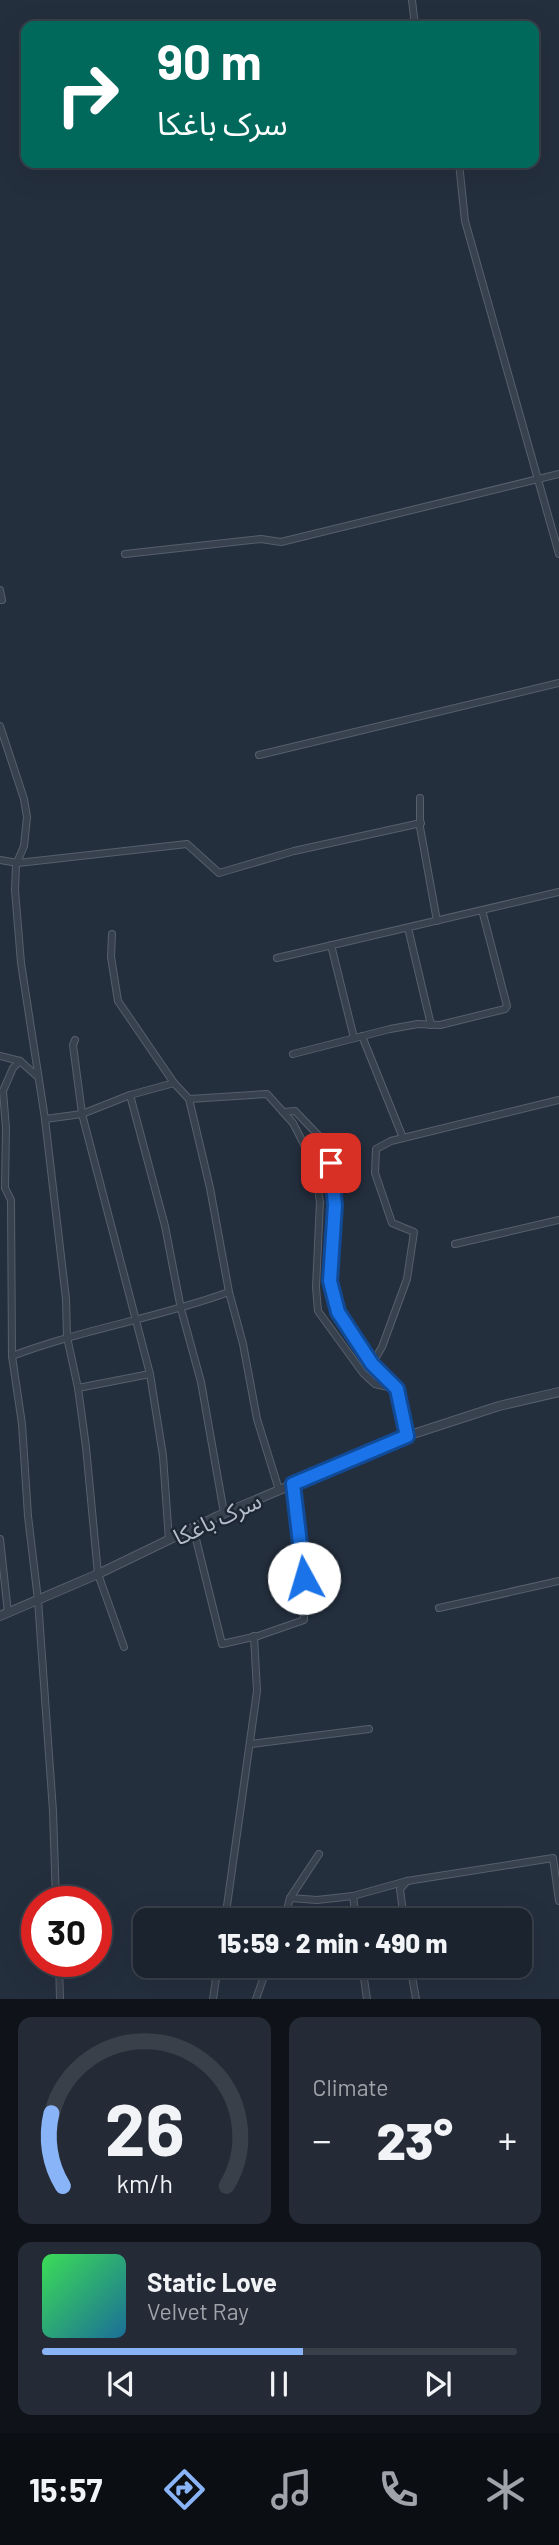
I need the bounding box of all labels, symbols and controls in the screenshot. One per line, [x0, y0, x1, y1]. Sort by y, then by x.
text: 90 m [157, 31, 262, 90]
icon: right [42, 49, 133, 140]
text: سرک باغکا [157, 103, 288, 141]
pin [301, 1133, 361, 1193]
icon: arrive [312, 1144, 350, 1182]
street label: سرک باغکا [169, 1485, 266, 1551]
position arrow [267, 1541, 341, 1615]
speed limit sign: 30 [21, 1886, 112, 1977]
text: 15:59 · 2 min · 490 m [218, 1927, 447, 1958]
text: Climate [313, 2073, 389, 2101]
text: 26 [104, 2084, 184, 2172]
text: 23° [376, 2108, 453, 2170]
text: − [313, 2116, 332, 2162]
text: + [498, 2116, 517, 2162]
text: km/h [116, 2168, 173, 2198]
text: Static Love [147, 2266, 277, 2297]
text: Velvet Ray [147, 2297, 249, 2325]
icon: previous [102, 2365, 140, 2403]
icon: pause [260, 2365, 298, 2403]
icon: next [419, 2365, 457, 2403]
icon: directions [160, 2465, 209, 2514]
icon: music [267, 2465, 316, 2514]
icon: phone [374, 2465, 423, 2514]
icon: climate [481, 2465, 530, 2514]
text: 15:57 [29, 2470, 102, 2508]

